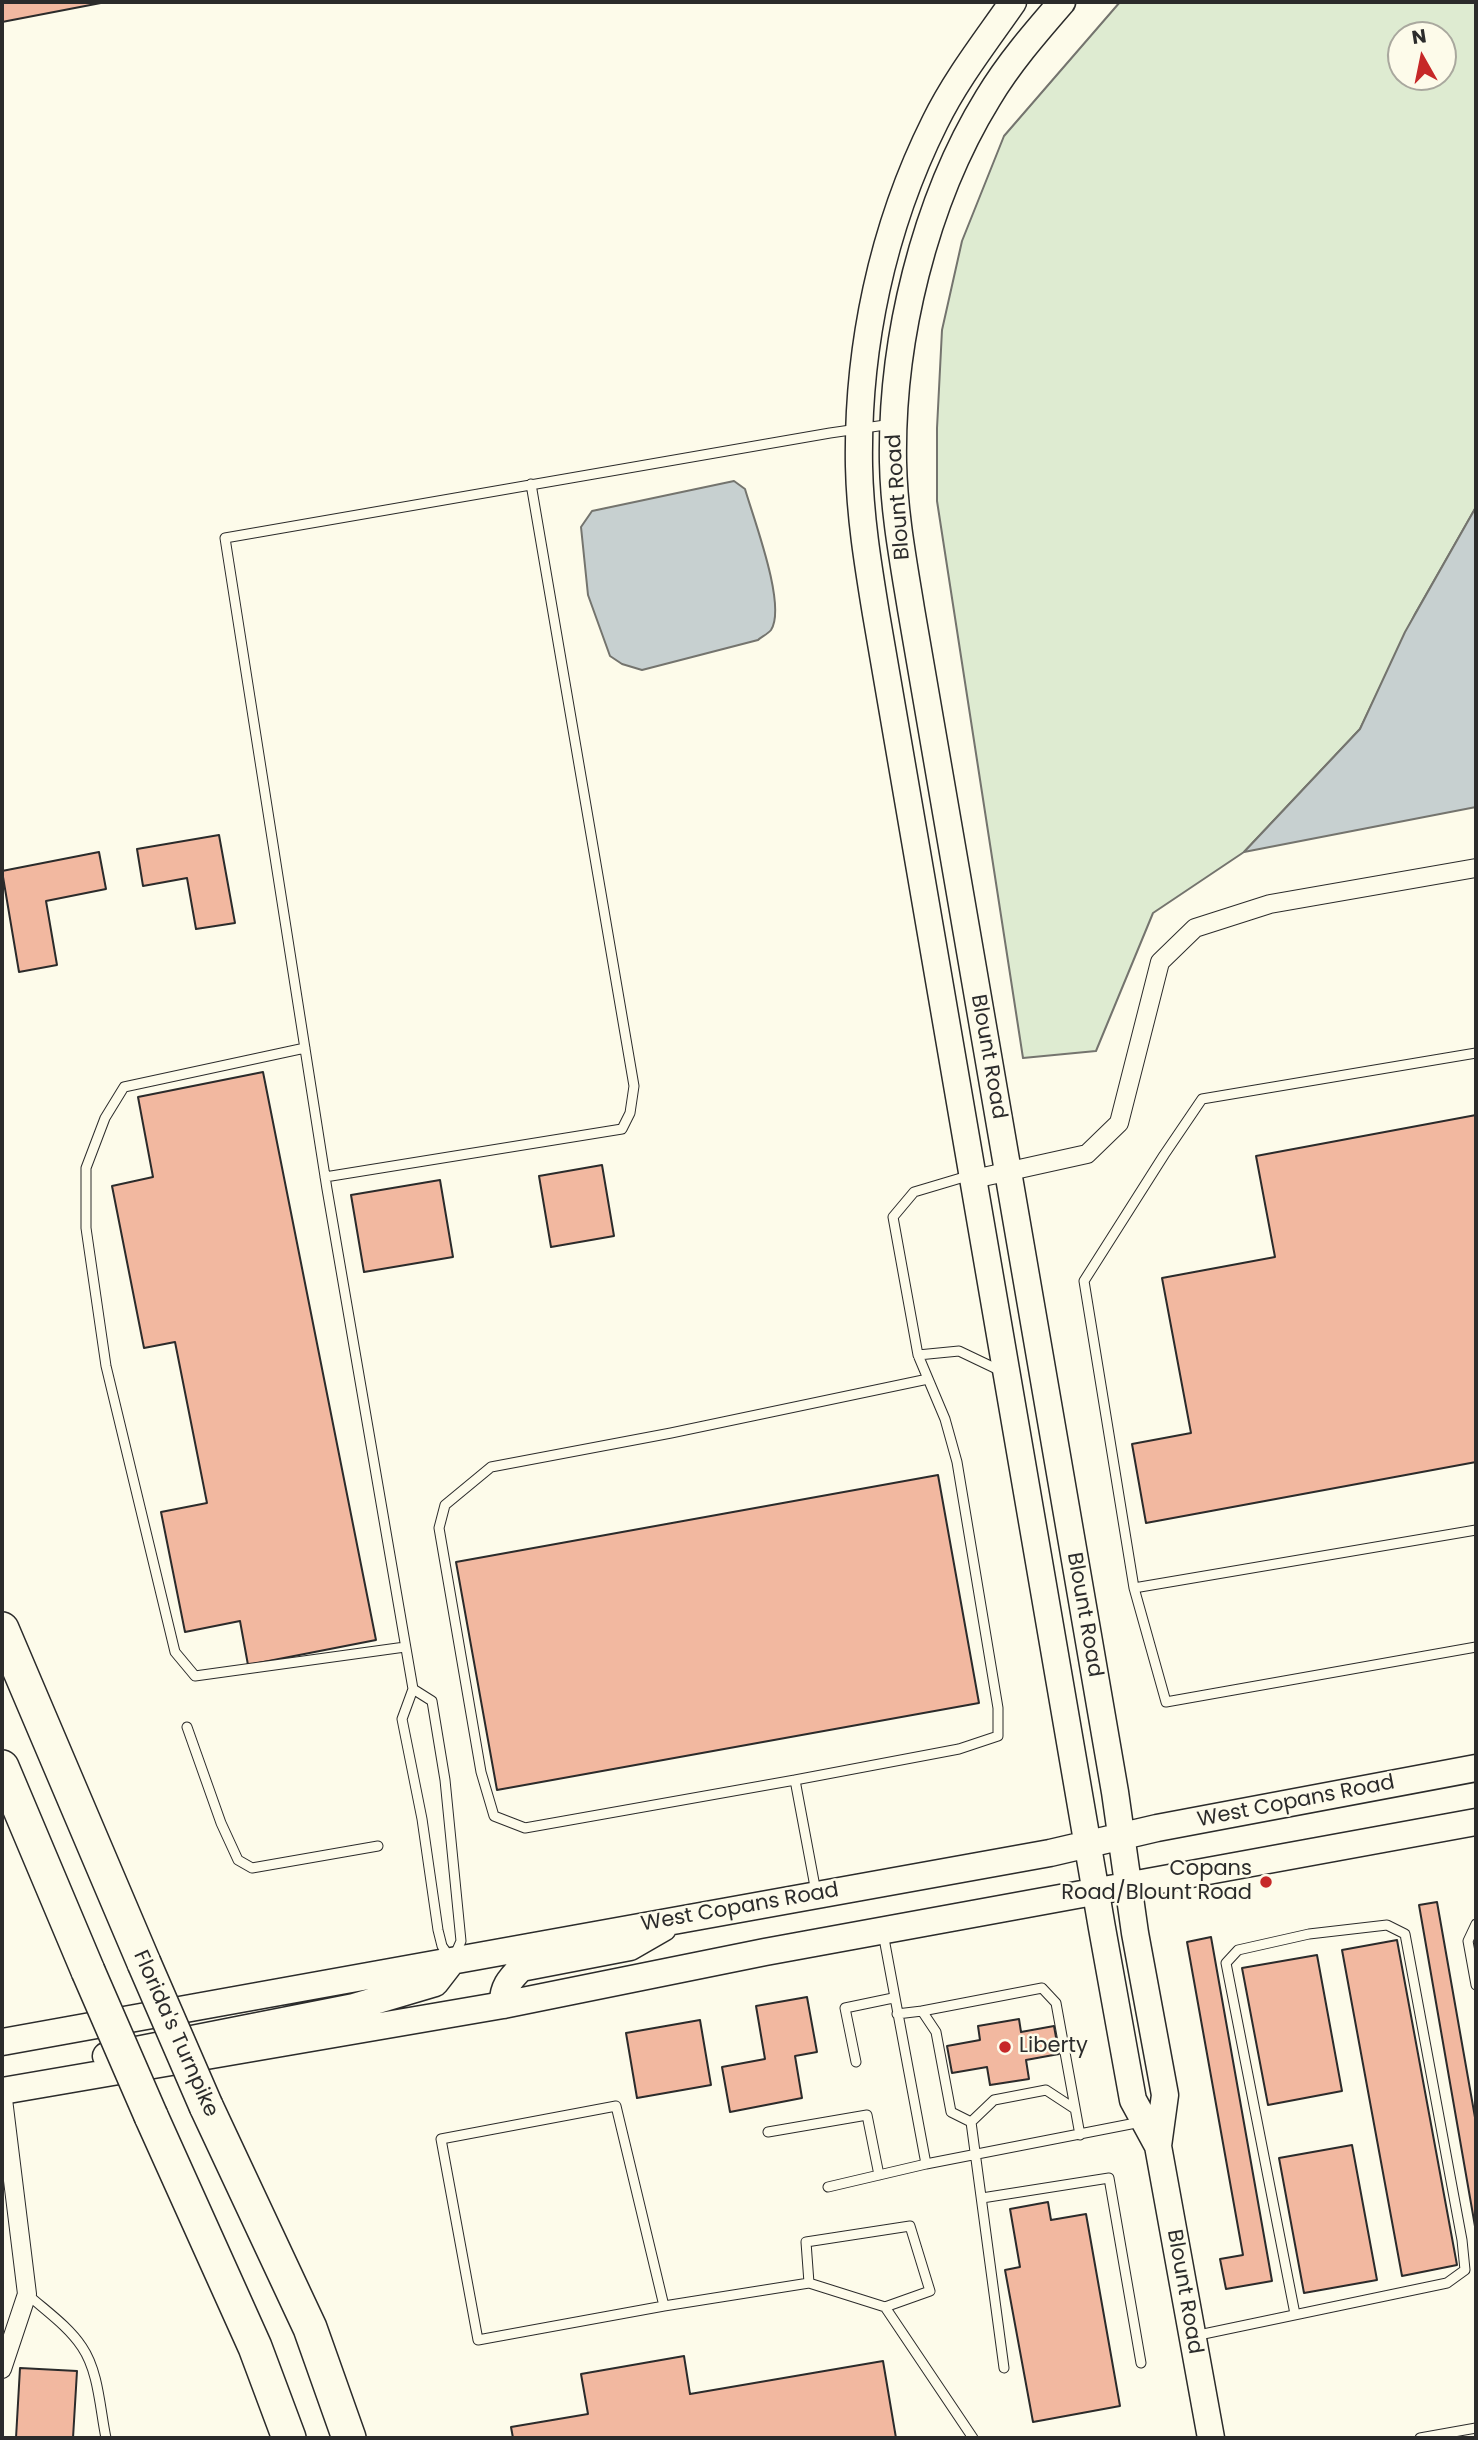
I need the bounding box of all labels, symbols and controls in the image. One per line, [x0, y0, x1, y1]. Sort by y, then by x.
north arrow [1387, 21, 1457, 91]
text: N [1410, 22, 1428, 51]
street label: Blount Road [882, 433, 916, 561]
street label: Blount Road [965, 993, 1011, 1121]
street label: Blount Road [1061, 1551, 1107, 1679]
street label: West Copans Road [1195, 1771, 1397, 1833]
place label: Copans Road/Blount Road [1061, 1857, 1252, 1907]
marker: Copans Road/Blount Road [1258, 1874, 1274, 1890]
street label: West Copans Road [639, 1878, 841, 1938]
street label: Florida's Turnpike [127, 1947, 223, 2121]
place label: Liberty [1019, 2034, 1088, 2060]
marker: Liberty [997, 2039, 1013, 2055]
street label: Blount Road [1161, 2228, 1207, 2356]

